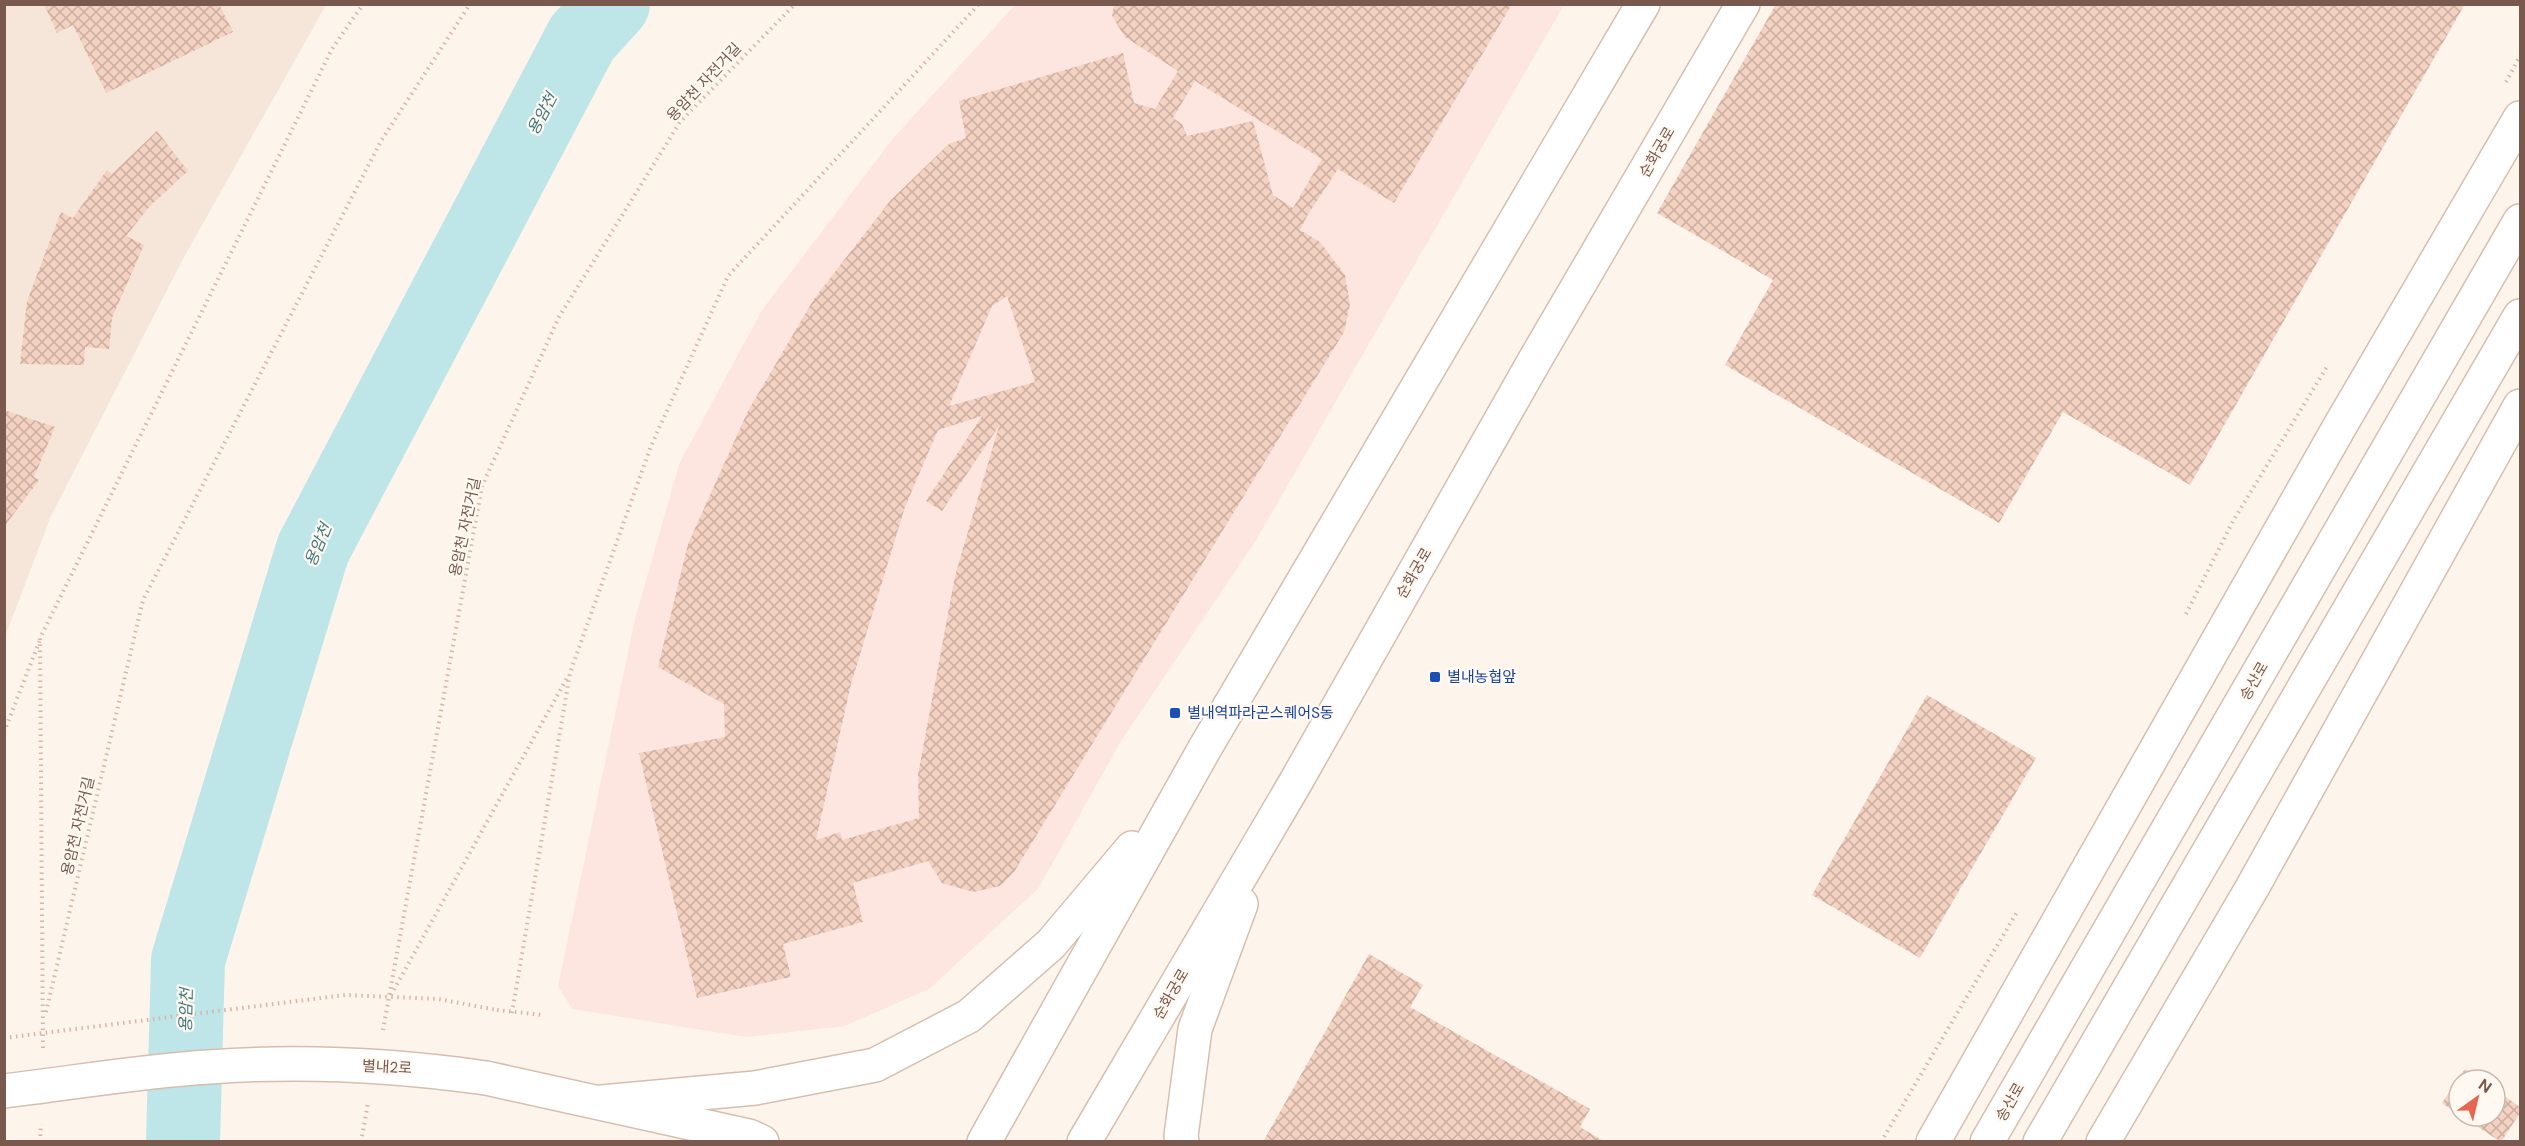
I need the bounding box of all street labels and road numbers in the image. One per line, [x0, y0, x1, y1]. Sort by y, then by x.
street label: 용암천 자전거길 [662, 38, 746, 126]
street label: 순화궁로 [1635, 123, 1679, 181]
street label: 용암천 자전거길 [445, 476, 485, 578]
street label: 순화궁로 [1392, 544, 1436, 602]
street label: 송산로 [2235, 658, 2273, 704]
street label: 용암천 자전거길 [57, 775, 99, 877]
street label: 순화궁로 [1149, 965, 1193, 1023]
street label: 별내2로 [361, 1056, 413, 1078]
street label: 송산로 [1991, 1079, 2029, 1125]

